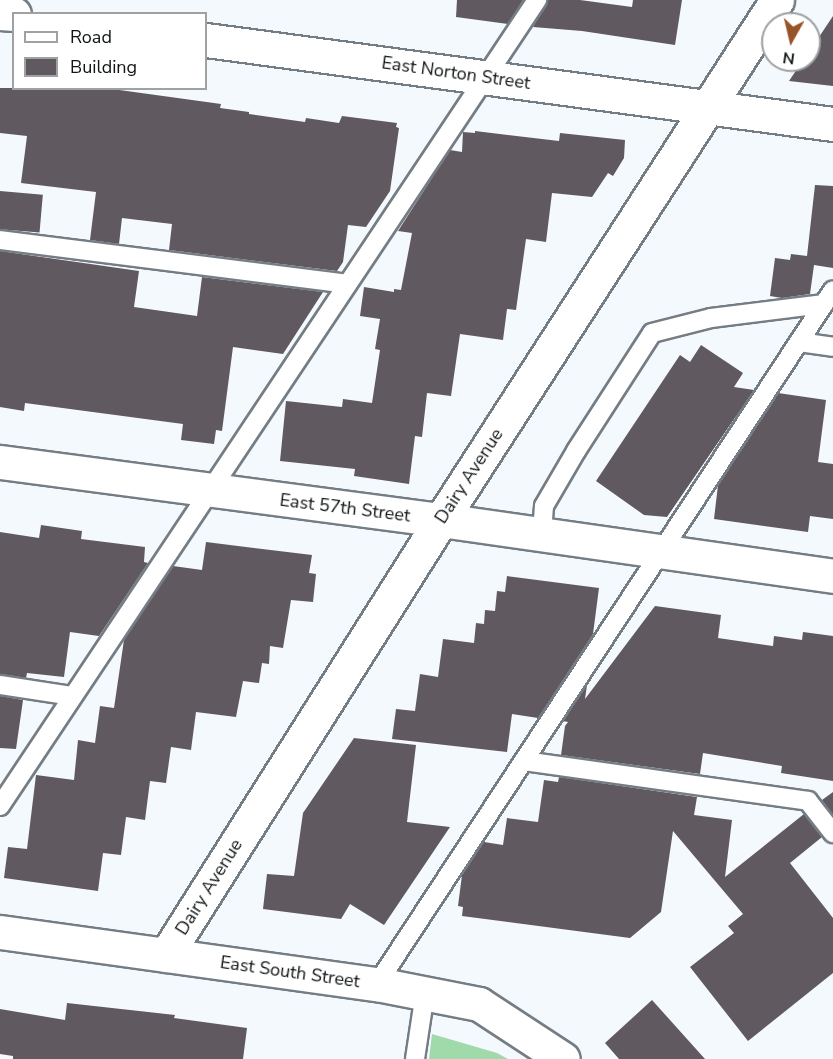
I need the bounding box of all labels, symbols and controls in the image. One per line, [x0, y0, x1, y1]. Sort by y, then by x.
legend [12, 12, 207, 90]
north arrow [761, 12, 821, 72]
text: Road [70, 25, 112, 49]
text: N [781, 46, 796, 70]
street label: East Norton Street [380, 52, 532, 94]
text: Building [70, 55, 137, 79]
street label: Dairy Avenue [430, 424, 508, 528]
street label: East 57th Street [279, 489, 411, 527]
street label: Dairy Avenue [171, 835, 247, 939]
street label: East South Street [219, 952, 361, 992]

